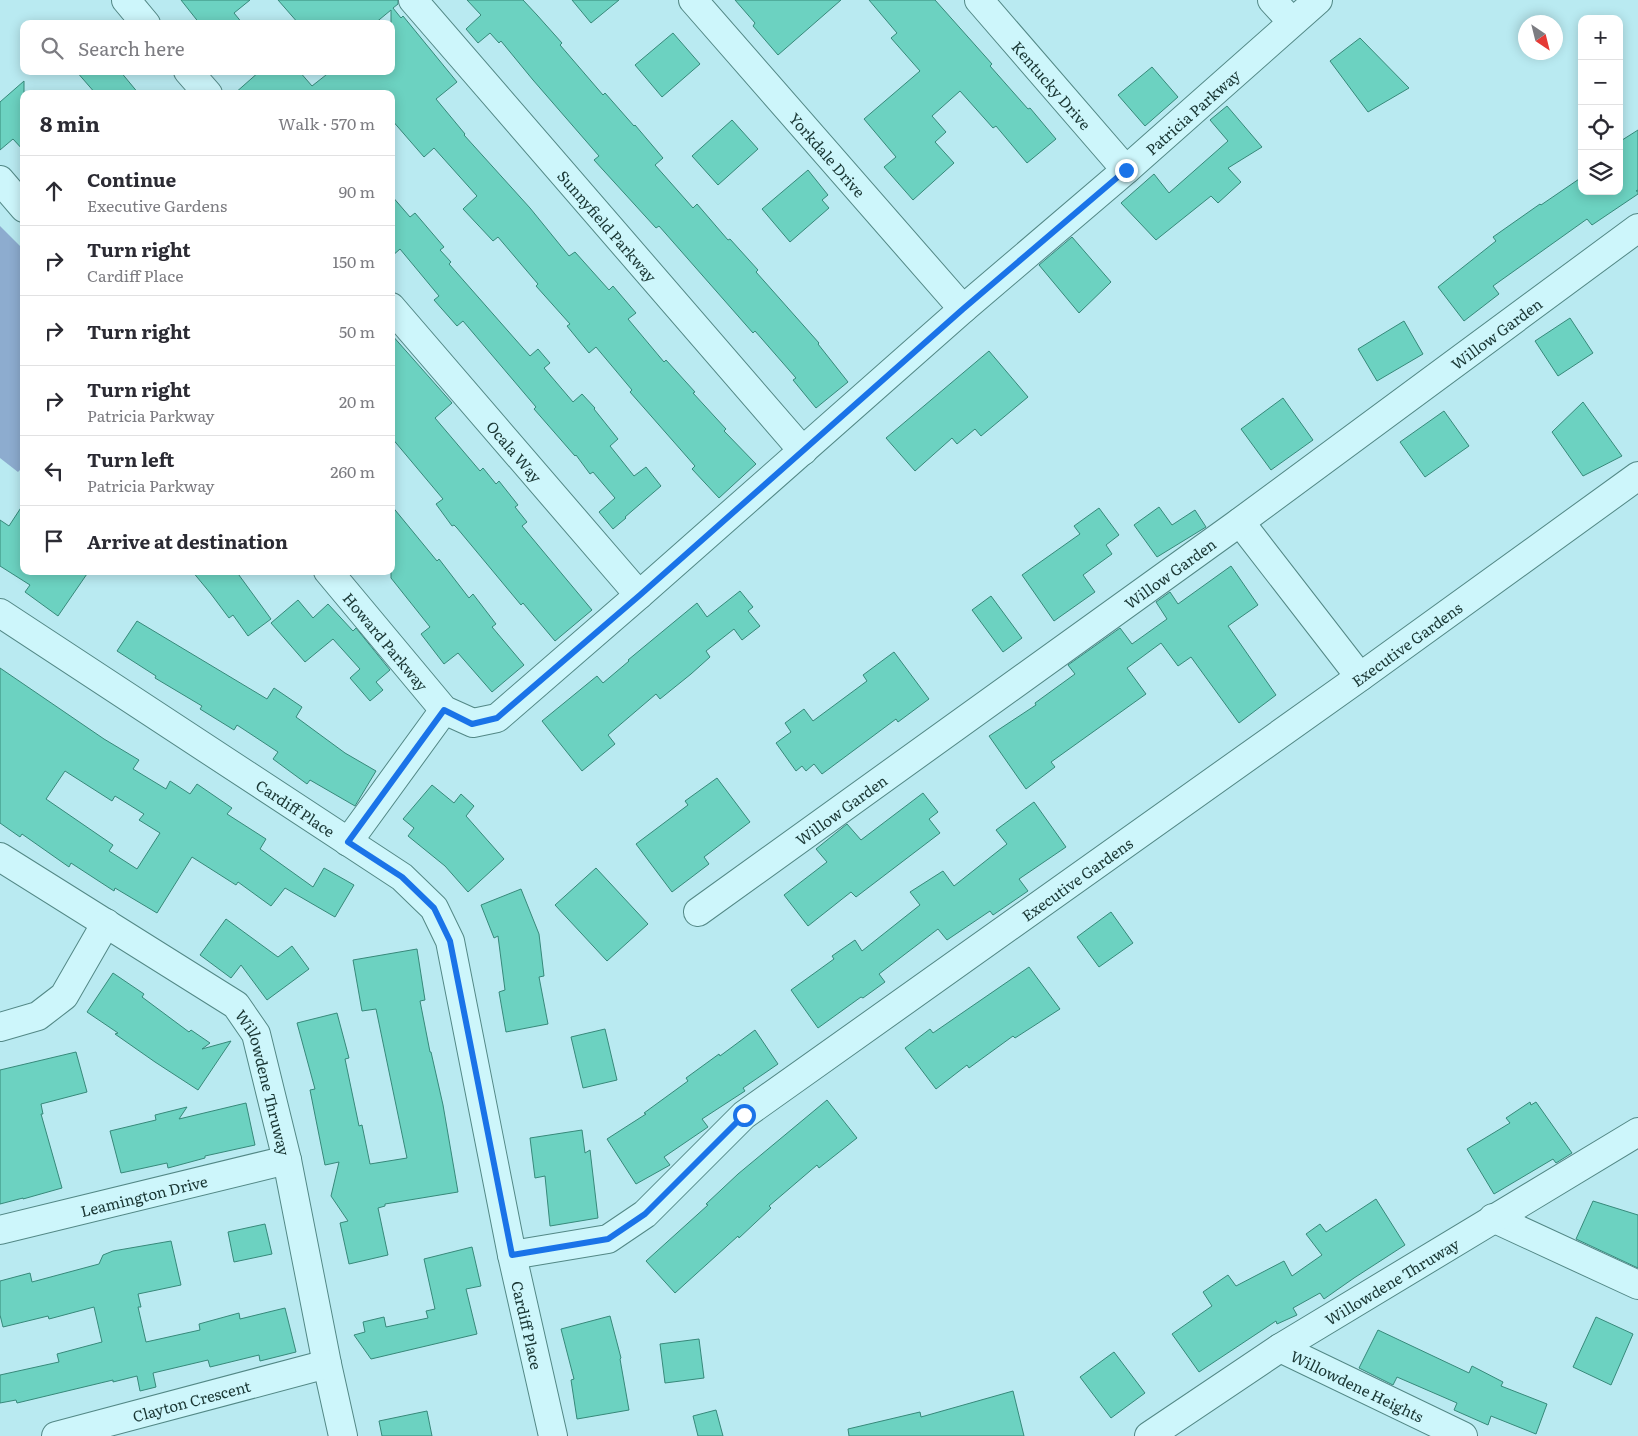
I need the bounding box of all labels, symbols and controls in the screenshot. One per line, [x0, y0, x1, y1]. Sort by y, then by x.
north arrow [1518, 15, 1563, 60]
map controls [1578, 15, 1623, 195]
button: + [1578, 15, 1623, 60]
search box [20, 20, 395, 75]
icon: search [38, 34, 66, 62]
text: Search here [78, 34, 185, 62]
street label: Kentucky Drive [1007, 35, 1097, 134]
button: − [1578, 60, 1623, 105]
street label: Patricia Parkway [1140, 63, 1245, 160]
button: locate [1578, 105, 1623, 150]
text: 8 min [40, 107, 100, 138]
street label: Yorkdale Drive [784, 107, 872, 202]
text: Walk · 570 m [278, 111, 375, 135]
button: layers [1578, 150, 1623, 195]
route end [1115, 159, 1138, 182]
street label: Sunnyfield Parkway [553, 164, 663, 287]
text: Continue [87, 165, 176, 193]
icon: ahead [40, 177, 68, 205]
text: 90 m [339, 179, 375, 203]
text: Executive Gardens [87, 193, 227, 217]
text: Turn right [87, 235, 191, 263]
icon: right [40, 247, 68, 275]
text: 150 m [332, 249, 375, 273]
text: Cardiff Place [87, 263, 183, 287]
street label: Willow Garden [1446, 291, 1546, 374]
icon: right [40, 317, 68, 345]
text: Turn right [87, 317, 191, 345]
text: 50 m [339, 319, 375, 343]
text: Turn right [87, 375, 191, 403]
icon: right [40, 387, 68, 415]
text: 20 m [339, 389, 375, 413]
text: Patricia Parkway [87, 403, 214, 427]
street label: Ocala Way [482, 415, 548, 487]
text: Turn left [87, 445, 174, 473]
icon: left [40, 457, 68, 485]
text: 260 m [330, 459, 375, 483]
text: Patricia Parkway [87, 473, 214, 497]
icon: arrive [40, 527, 68, 555]
text: Arrive at destination [87, 527, 288, 555]
street label: Willow Garden [1119, 532, 1220, 614]
street label: Howard Parkway [338, 587, 435, 695]
street label: Executive Gardens [1346, 596, 1467, 691]
street label: Willow Garden [790, 768, 892, 850]
street label: Cardiff Place [252, 773, 340, 842]
street label: Executive Gardens [1016, 831, 1137, 926]
street label: Willowdene Thruway [230, 1004, 297, 1158]
route start [733, 1104, 756, 1127]
street label: Leamington Drive [78, 1168, 210, 1222]
street label: Willowdene Thruway [1320, 1231, 1463, 1330]
street label: Cardiff Place [507, 1278, 549, 1372]
street label: Willowdene Heights [1287, 1343, 1428, 1427]
street label: Clayton Crescent [130, 1373, 253, 1427]

